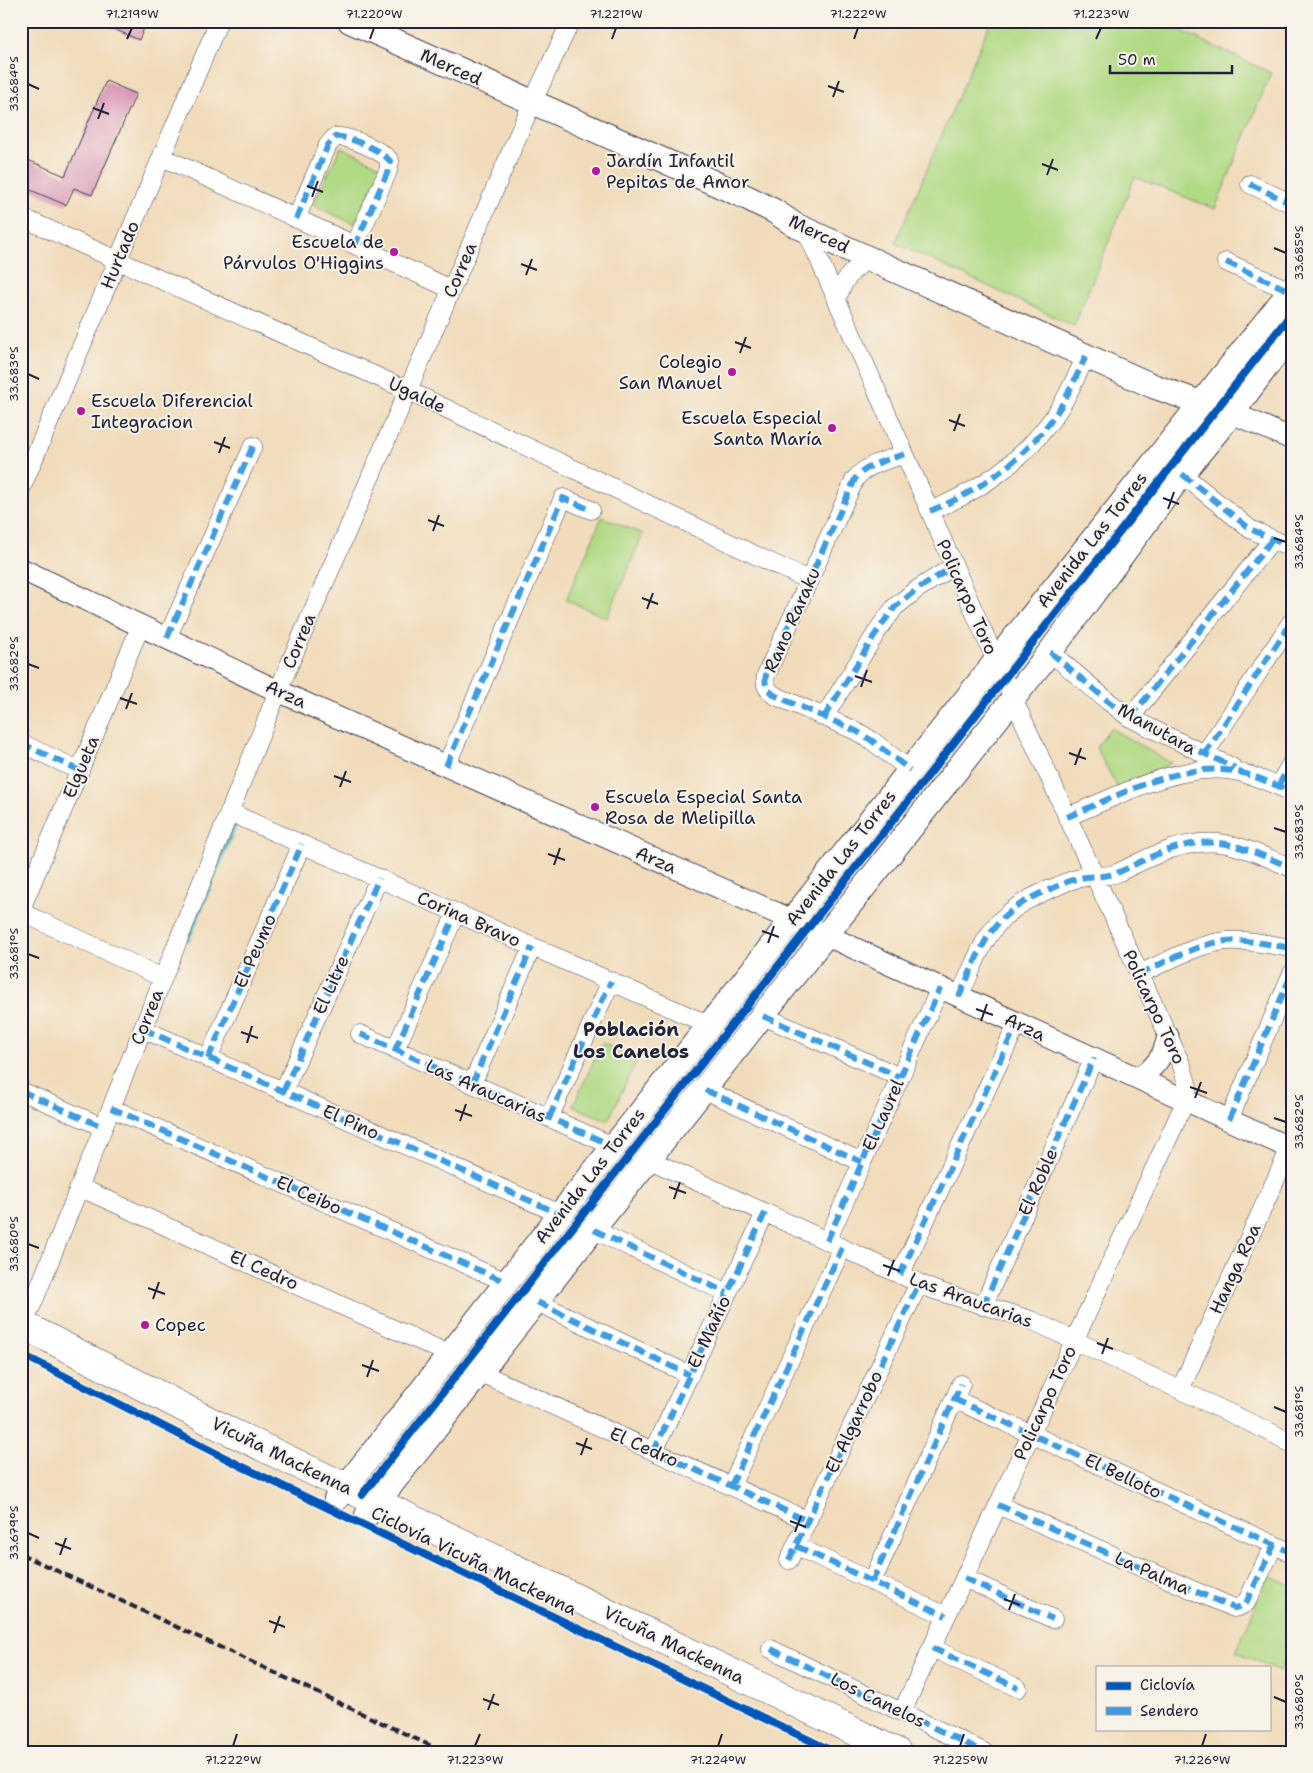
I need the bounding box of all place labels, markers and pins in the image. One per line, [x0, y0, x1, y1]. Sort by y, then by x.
place label: Jardín Infantil Pepitas de Amor [606, 149, 749, 194]
marker: Jardín Infantil Pepitas de Amor [590, 165, 602, 177]
place label: Escuela de Párvulos O'Higgins [223, 230, 384, 275]
marker: Escuela de Párvulos O'Higgins [388, 246, 400, 258]
place label: Colegio San Manuel [619, 350, 723, 395]
marker: Colegio San Manuel [726, 366, 738, 378]
place label: Escuela Diferencial Integracion [91, 389, 254, 434]
marker: Escuela Diferencial Integracion [75, 405, 87, 417]
place label: Escuela Especial Santa María [681, 406, 823, 451]
marker: Escuela Especial Santa María [826, 422, 838, 434]
place label: Escuela Especial Santa Rosa de Melipilla [605, 785, 802, 830]
marker: Escuela Especial Santa Rosa de Melipilla [589, 801, 601, 813]
place label: Copec [155, 1313, 206, 1337]
marker: Copec [139, 1319, 151, 1331]

